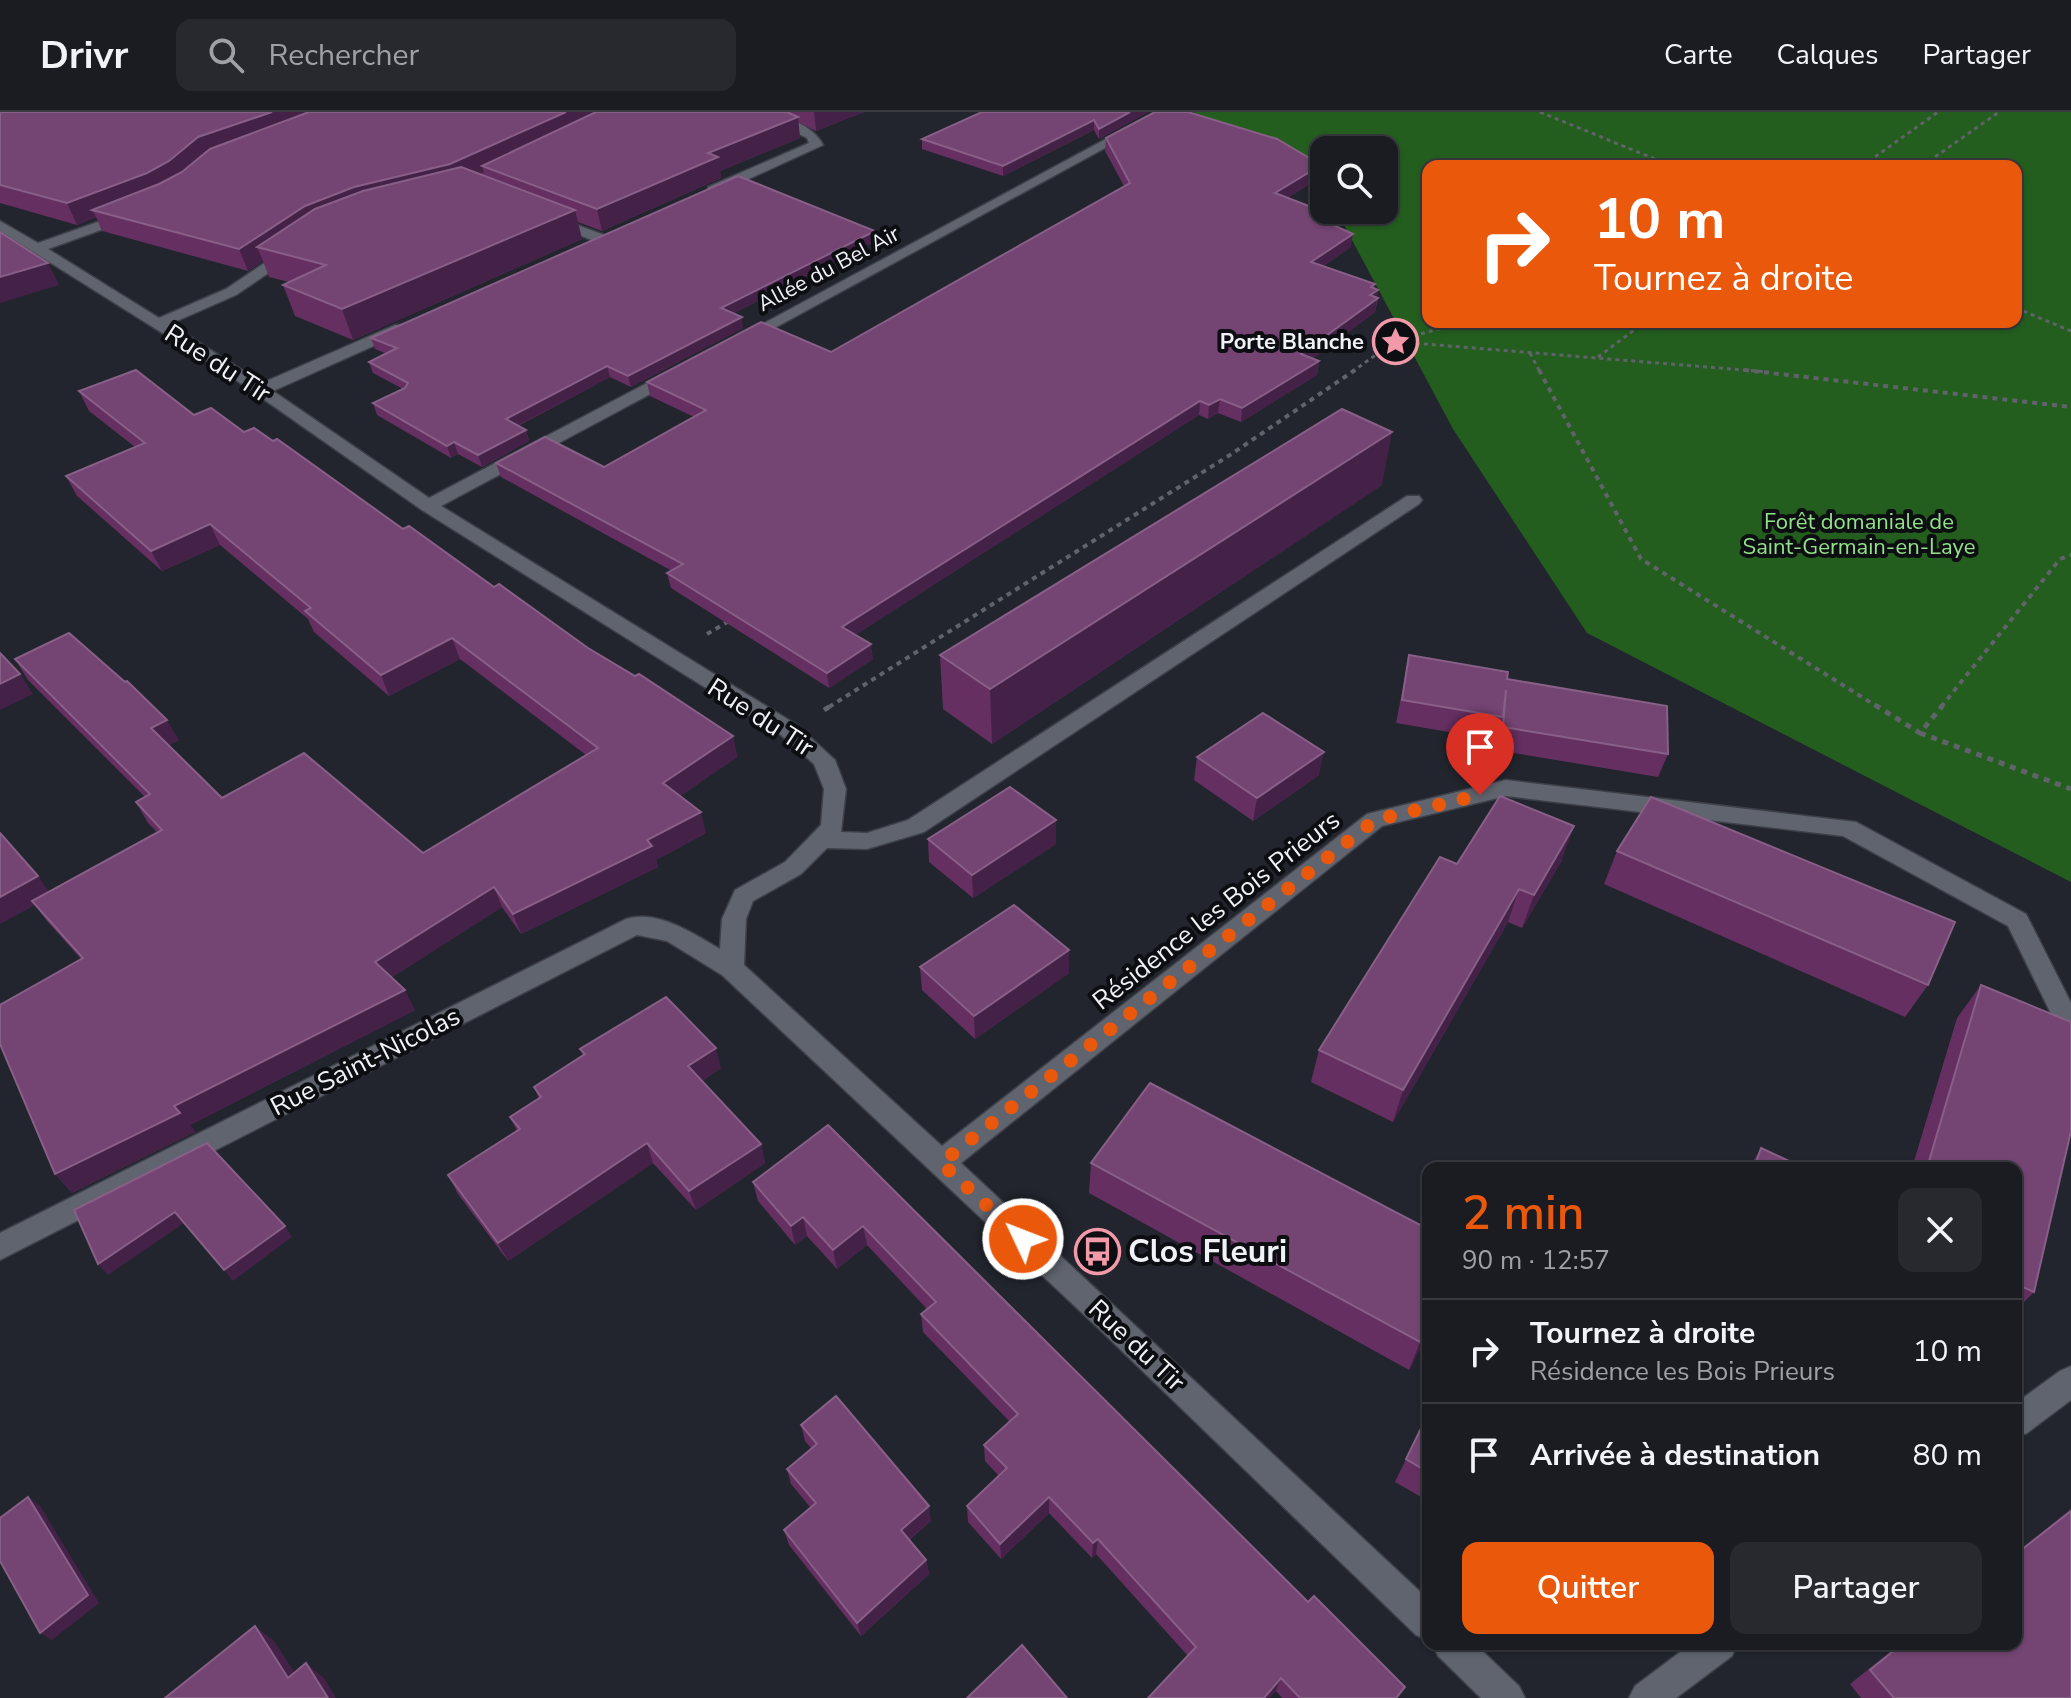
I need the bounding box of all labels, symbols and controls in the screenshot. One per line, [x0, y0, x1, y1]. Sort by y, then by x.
search box [176, 19, 736, 91]
text: Drivr [40, 30, 128, 81]
icon: search [204, 33, 248, 77]
text: Rechercher [268, 35, 419, 76]
text: Carte [1664, 36, 1733, 74]
text: Calques [1777, 36, 1878, 74]
text: Partager [1922, 36, 2031, 74]
map controls [1310, 136, 1398, 224]
button: search [1310, 136, 1398, 224]
text: 10 m [1594, 181, 1725, 258]
icon: right [1462, 192, 1566, 296]
street label: Allée du Bel Air [752, 219, 905, 319]
text: Tournez à droite [1594, 254, 1853, 303]
street label: Rue du Tir [158, 316, 278, 411]
place icon: Porte Blanche [1371, 317, 1419, 365]
place label: Porte Blanche [1220, 327, 1364, 357]
park label: Forêt domaniale de Saint-Germain-en-Laye [1743, 507, 1975, 562]
street label: Rue du Tir [701, 670, 821, 765]
pin [1446, 713, 1514, 795]
icon: arrive [1458, 725, 1502, 769]
street label: Résidence les Bois Prieurs [1085, 803, 1347, 1018]
street label: Rue Saint-Nicolas [264, 999, 466, 1124]
text: 2 min [1462, 1180, 1584, 1246]
button: close [1898, 1188, 1982, 1272]
position arrow [981, 1197, 1065, 1281]
bus stop icon: Clos Fleuri [1073, 1227, 1121, 1275]
place label: Clos Fleuri [1128, 1230, 1287, 1273]
text: 90 m · 12:57 [1462, 1243, 1610, 1278]
street label: Rue du Tir [1081, 1292, 1193, 1400]
text: Tournez à droite [1530, 1313, 1755, 1354]
icon: right [1462, 1329, 1506, 1373]
text: 10 m [1913, 1331, 1982, 1372]
text: Résidence les Bois Prieurs [1530, 1354, 1835, 1389]
icon: arrive [1462, 1433, 1506, 1477]
text: Arrivée à destination [1530, 1435, 1820, 1476]
text: 80 m [1913, 1435, 1982, 1476]
button: Quitter [1462, 1542, 1714, 1634]
button: Partager [1730, 1542, 1982, 1634]

